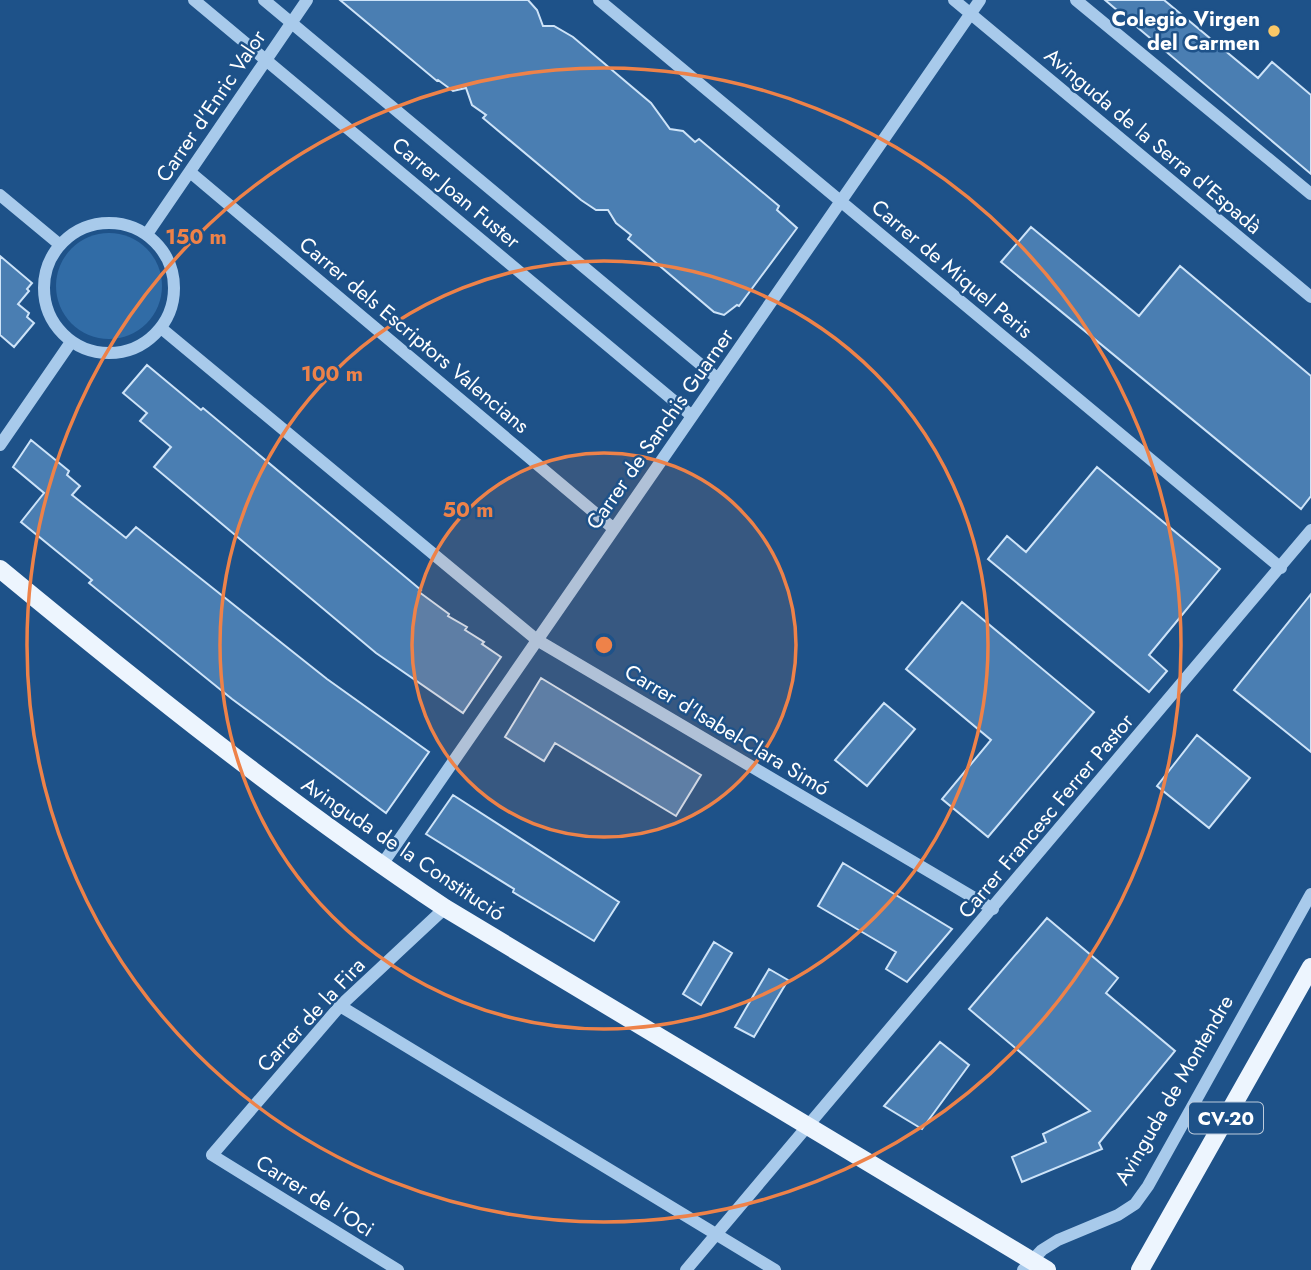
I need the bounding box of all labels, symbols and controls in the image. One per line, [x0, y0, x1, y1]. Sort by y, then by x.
place label: Colegio Virgen del Carmen [1111, 4, 1260, 58]
street label: Carrer d'Enric Valor [149, 23, 274, 188]
marker: Colegio Virgen del Carmen [1266, 23, 1282, 39]
street label: Avinguda de la Serra d'Espadà [1038, 41, 1268, 241]
street label: Carrer Joan Fuster [385, 130, 527, 256]
street label: Carrer de Miquel Peris [865, 193, 1039, 345]
text: 150 m [165, 222, 227, 252]
street label: Carrer dels Escriptors Valencians [292, 230, 536, 440]
street label: Carrer de Sanchis Guarner [579, 322, 741, 536]
text: 100 m [301, 359, 363, 389]
text: 50 m [443, 495, 493, 525]
centre of rings [592, 633, 616, 657]
street label: Carrer d'Isabel-Clara Simó [619, 657, 835, 803]
street label: Carrer Francesc Ferrer Pastor [951, 706, 1141, 925]
street label: Avinguda de la Constitució [296, 770, 510, 928]
street label: Carrer de la Fira [250, 951, 372, 1079]
street label: Avinguda de Montendre [1107, 989, 1241, 1191]
road number: CV-20 [1189, 1102, 1263, 1134]
street label: Carrer de l'Oci [250, 1148, 380, 1244]

